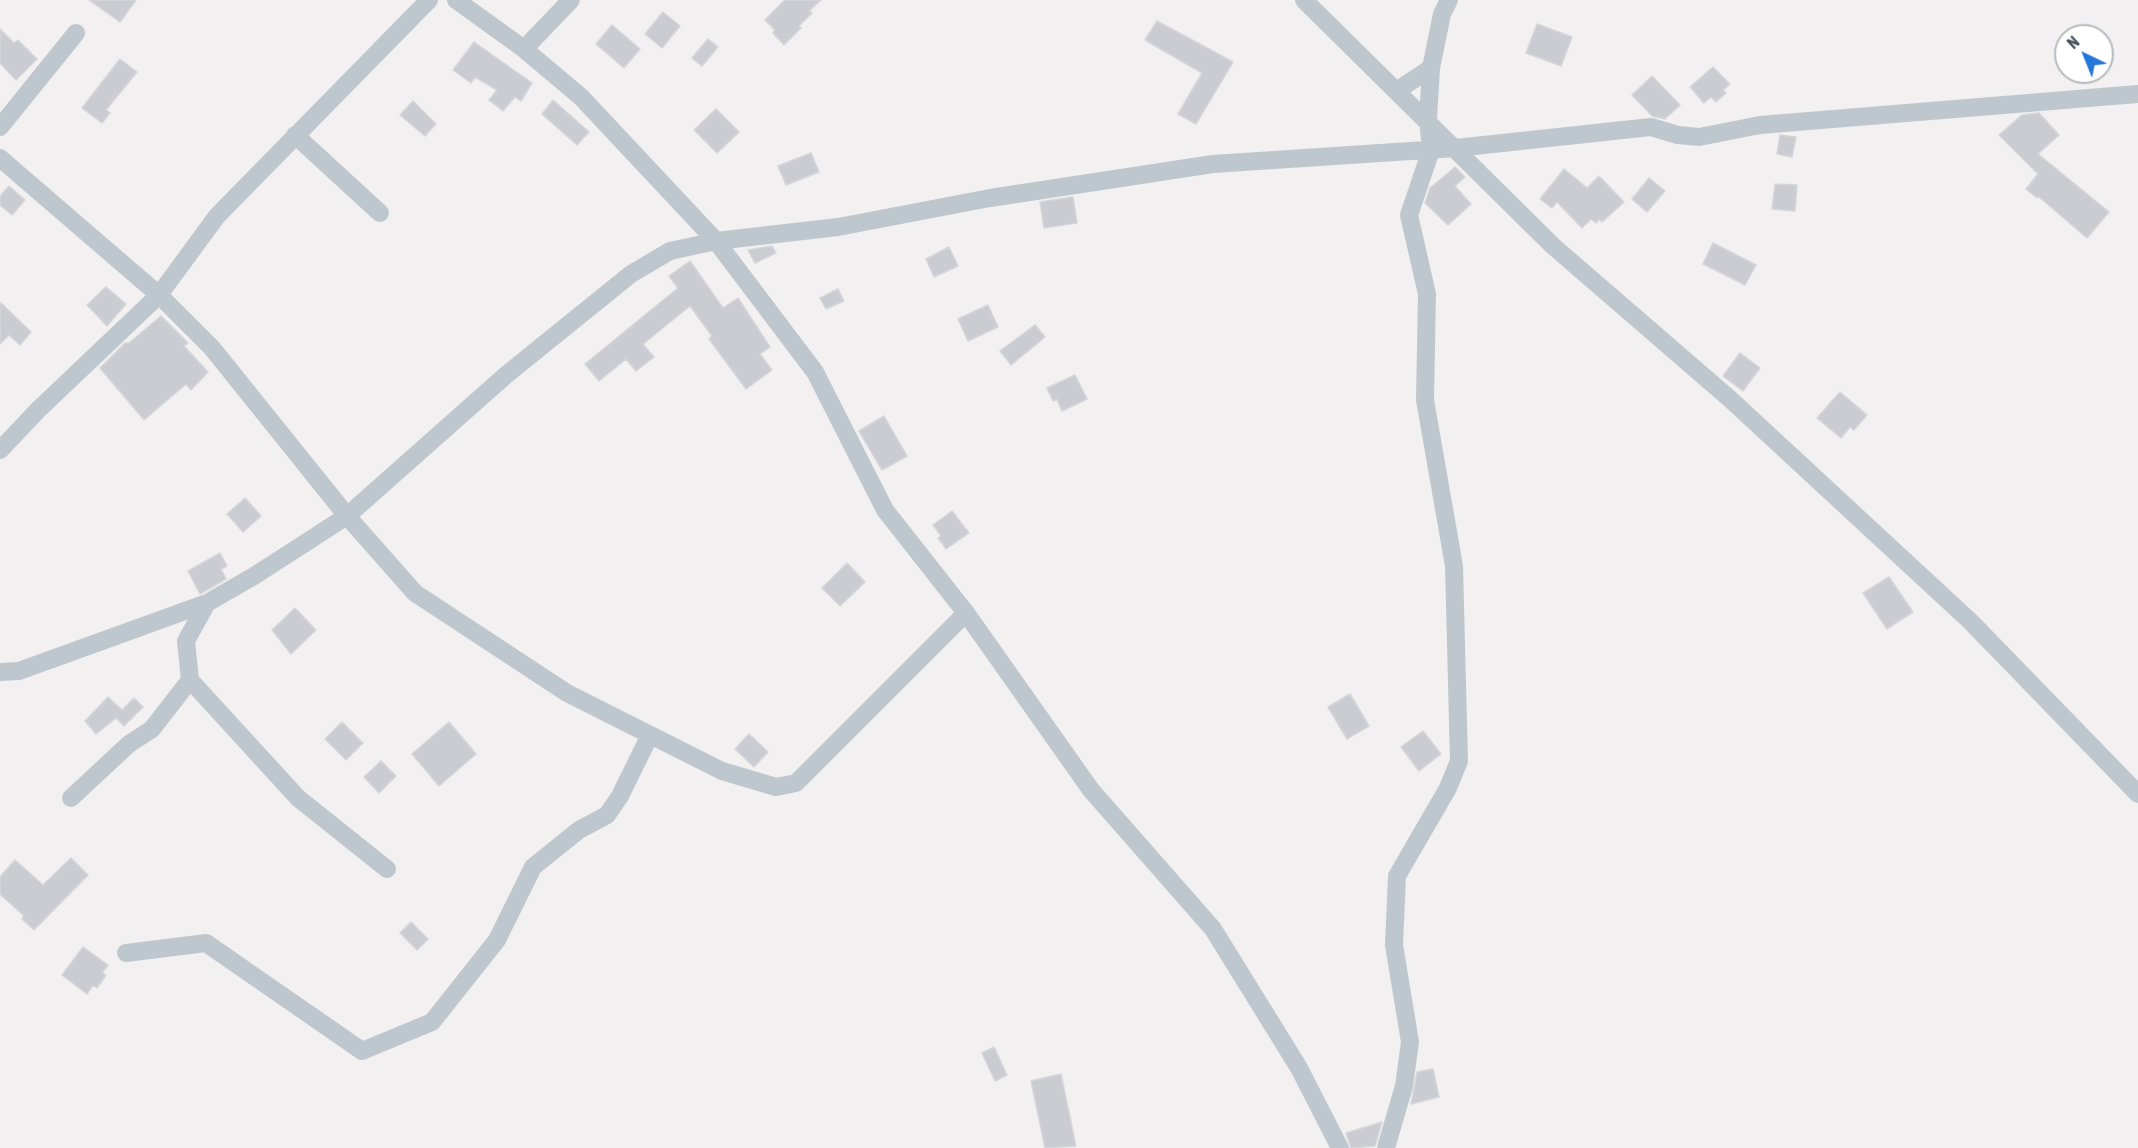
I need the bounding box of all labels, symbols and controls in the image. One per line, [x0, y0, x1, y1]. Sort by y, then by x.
north arrow [2054, 24, 2114, 84]
text: N [2063, 32, 2083, 52]

